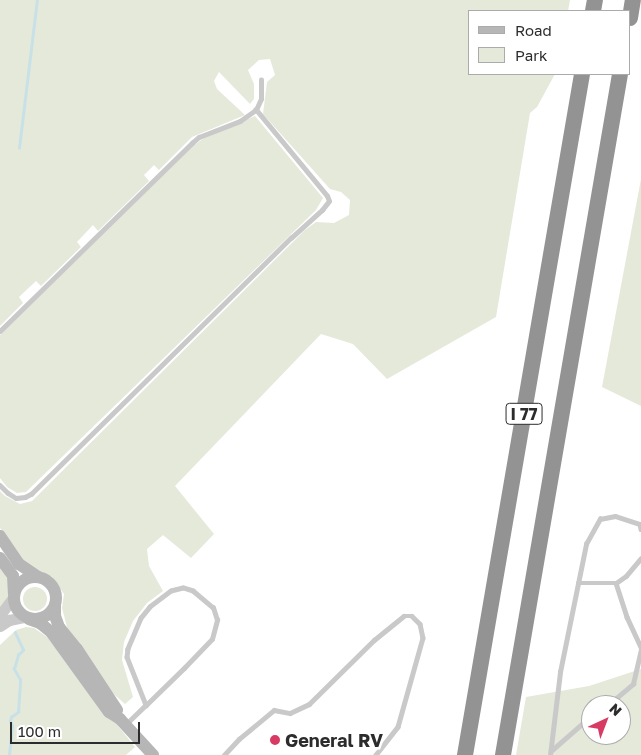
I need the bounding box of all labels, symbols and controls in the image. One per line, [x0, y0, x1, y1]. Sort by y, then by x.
legend [468, 10, 631, 75]
text: Road [515, 21, 552, 39]
text: Park [515, 46, 547, 64]
road number: I 77 [505, 400, 543, 428]
north arrow [581, 695, 631, 745]
text: N [606, 700, 626, 719]
scale bar [12, 712, 142, 744]
text: 100 m [18, 722, 61, 740]
place label: General RV [285, 729, 383, 751]
marker: General RV [269, 734, 281, 746]

